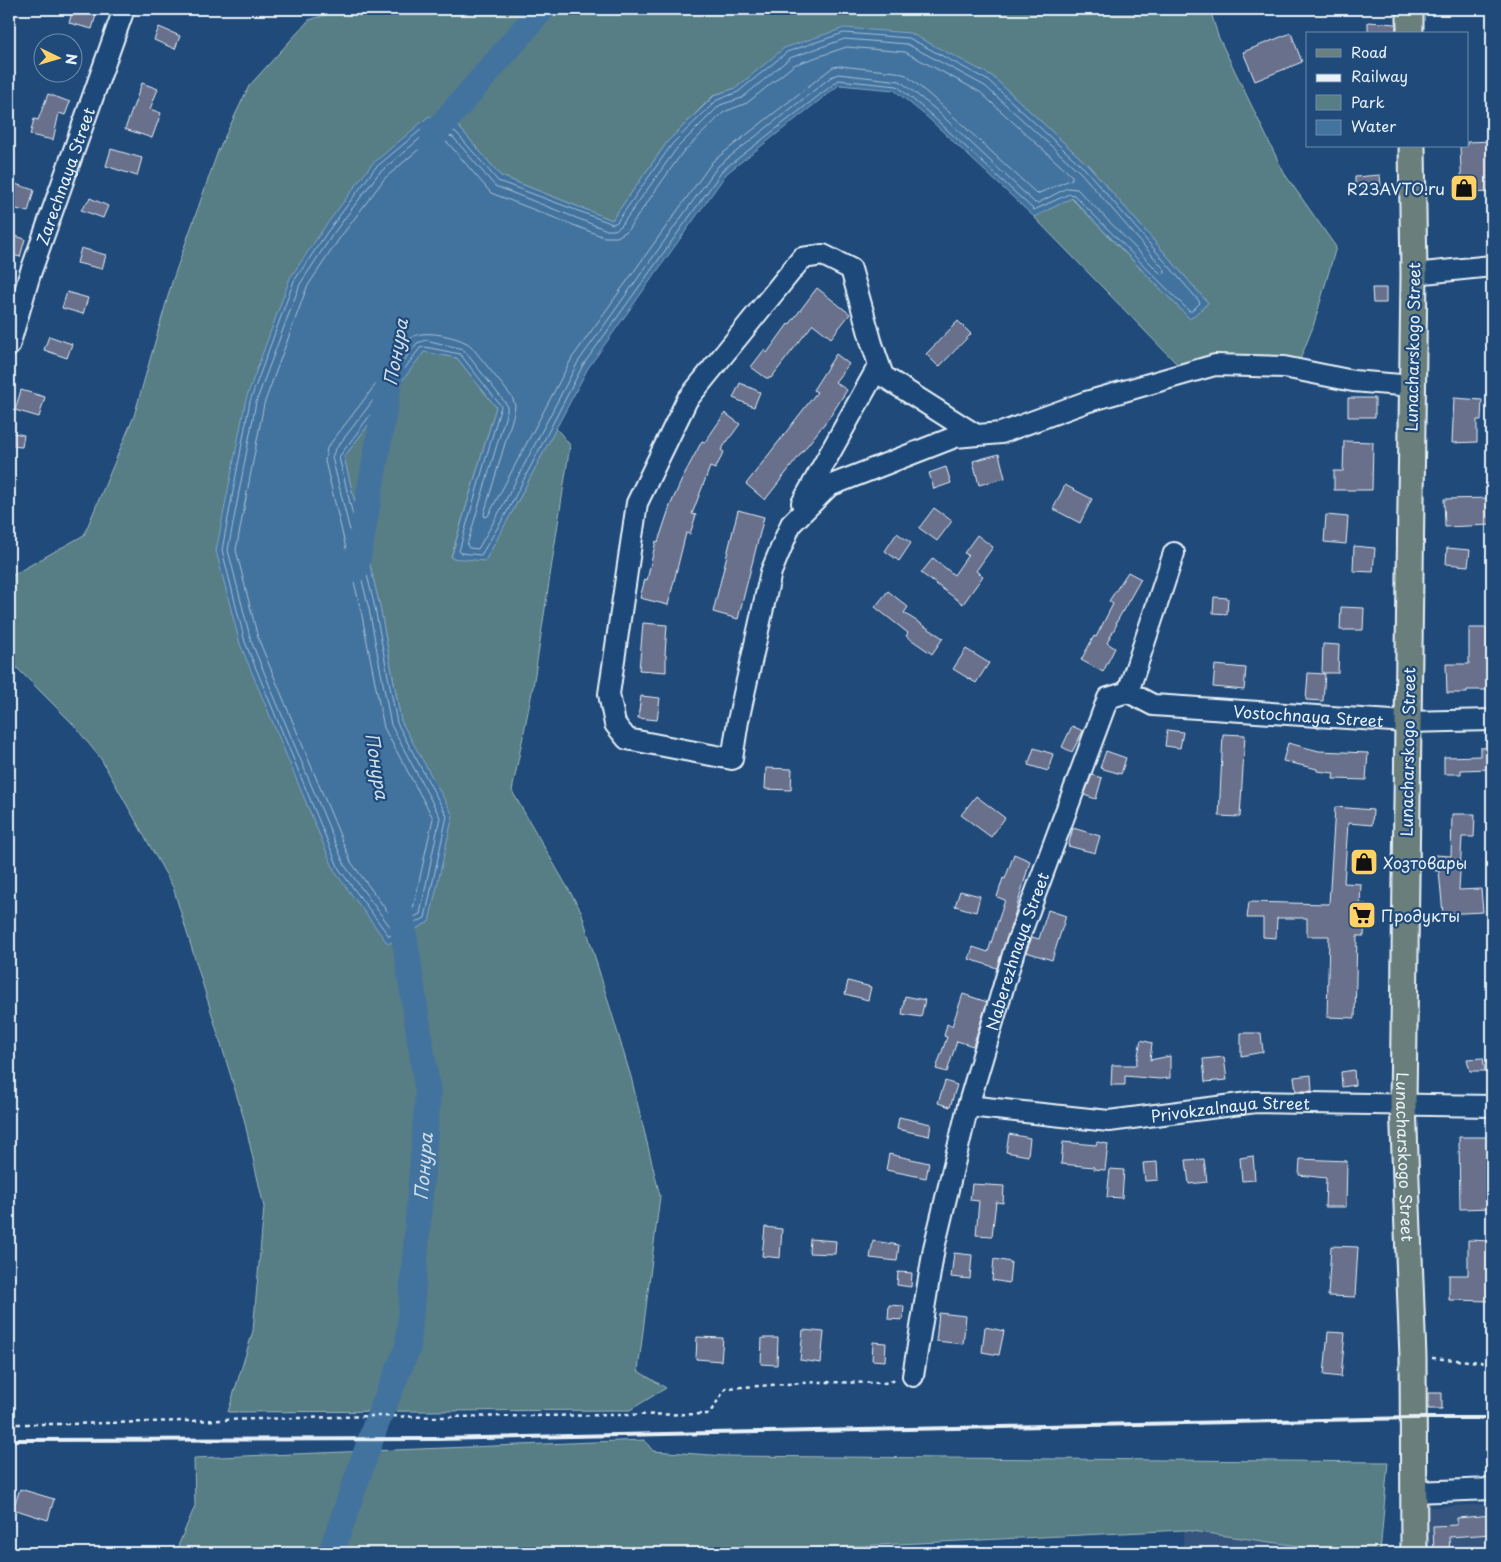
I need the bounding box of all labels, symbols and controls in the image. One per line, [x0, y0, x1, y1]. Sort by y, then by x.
north arrow [32, 32, 82, 82]
legend [1306, 32, 1468, 148]
text: Road [1351, 40, 1387, 63]
text: N [61, 53, 82, 66]
text: Railway [1351, 64, 1408, 87]
text: Park [1351, 90, 1385, 113]
street label: Zarechnaya Street [29, 103, 100, 248]
text: Water [1351, 114, 1396, 137]
shop icon: R23AVTO.ru [1449, 173, 1479, 203]
place label: R23AVTO.ru [1347, 176, 1445, 200]
street label: Lunacharskogo Street [1399, 262, 1425, 432]
water label: Понура [376, 316, 414, 387]
street label: Lunacharskogo Street [1394, 667, 1420, 837]
street label: Vostochnaya Street [1233, 698, 1385, 732]
water label: Понура [359, 731, 397, 802]
shop icon: Хозтовары [1349, 847, 1379, 877]
place label: Хозтовары [1383, 850, 1467, 874]
street label: Naberezhnaya Street [979, 868, 1054, 1033]
supermarket icon: Продукты [1347, 900, 1377, 930]
place label: Продукты [1381, 903, 1460, 927]
street label: Lunacharskogo Street [1391, 1072, 1420, 1242]
street label: Privokzalnaya Street [1149, 1090, 1311, 1127]
water label: Понура [406, 1131, 438, 1201]

